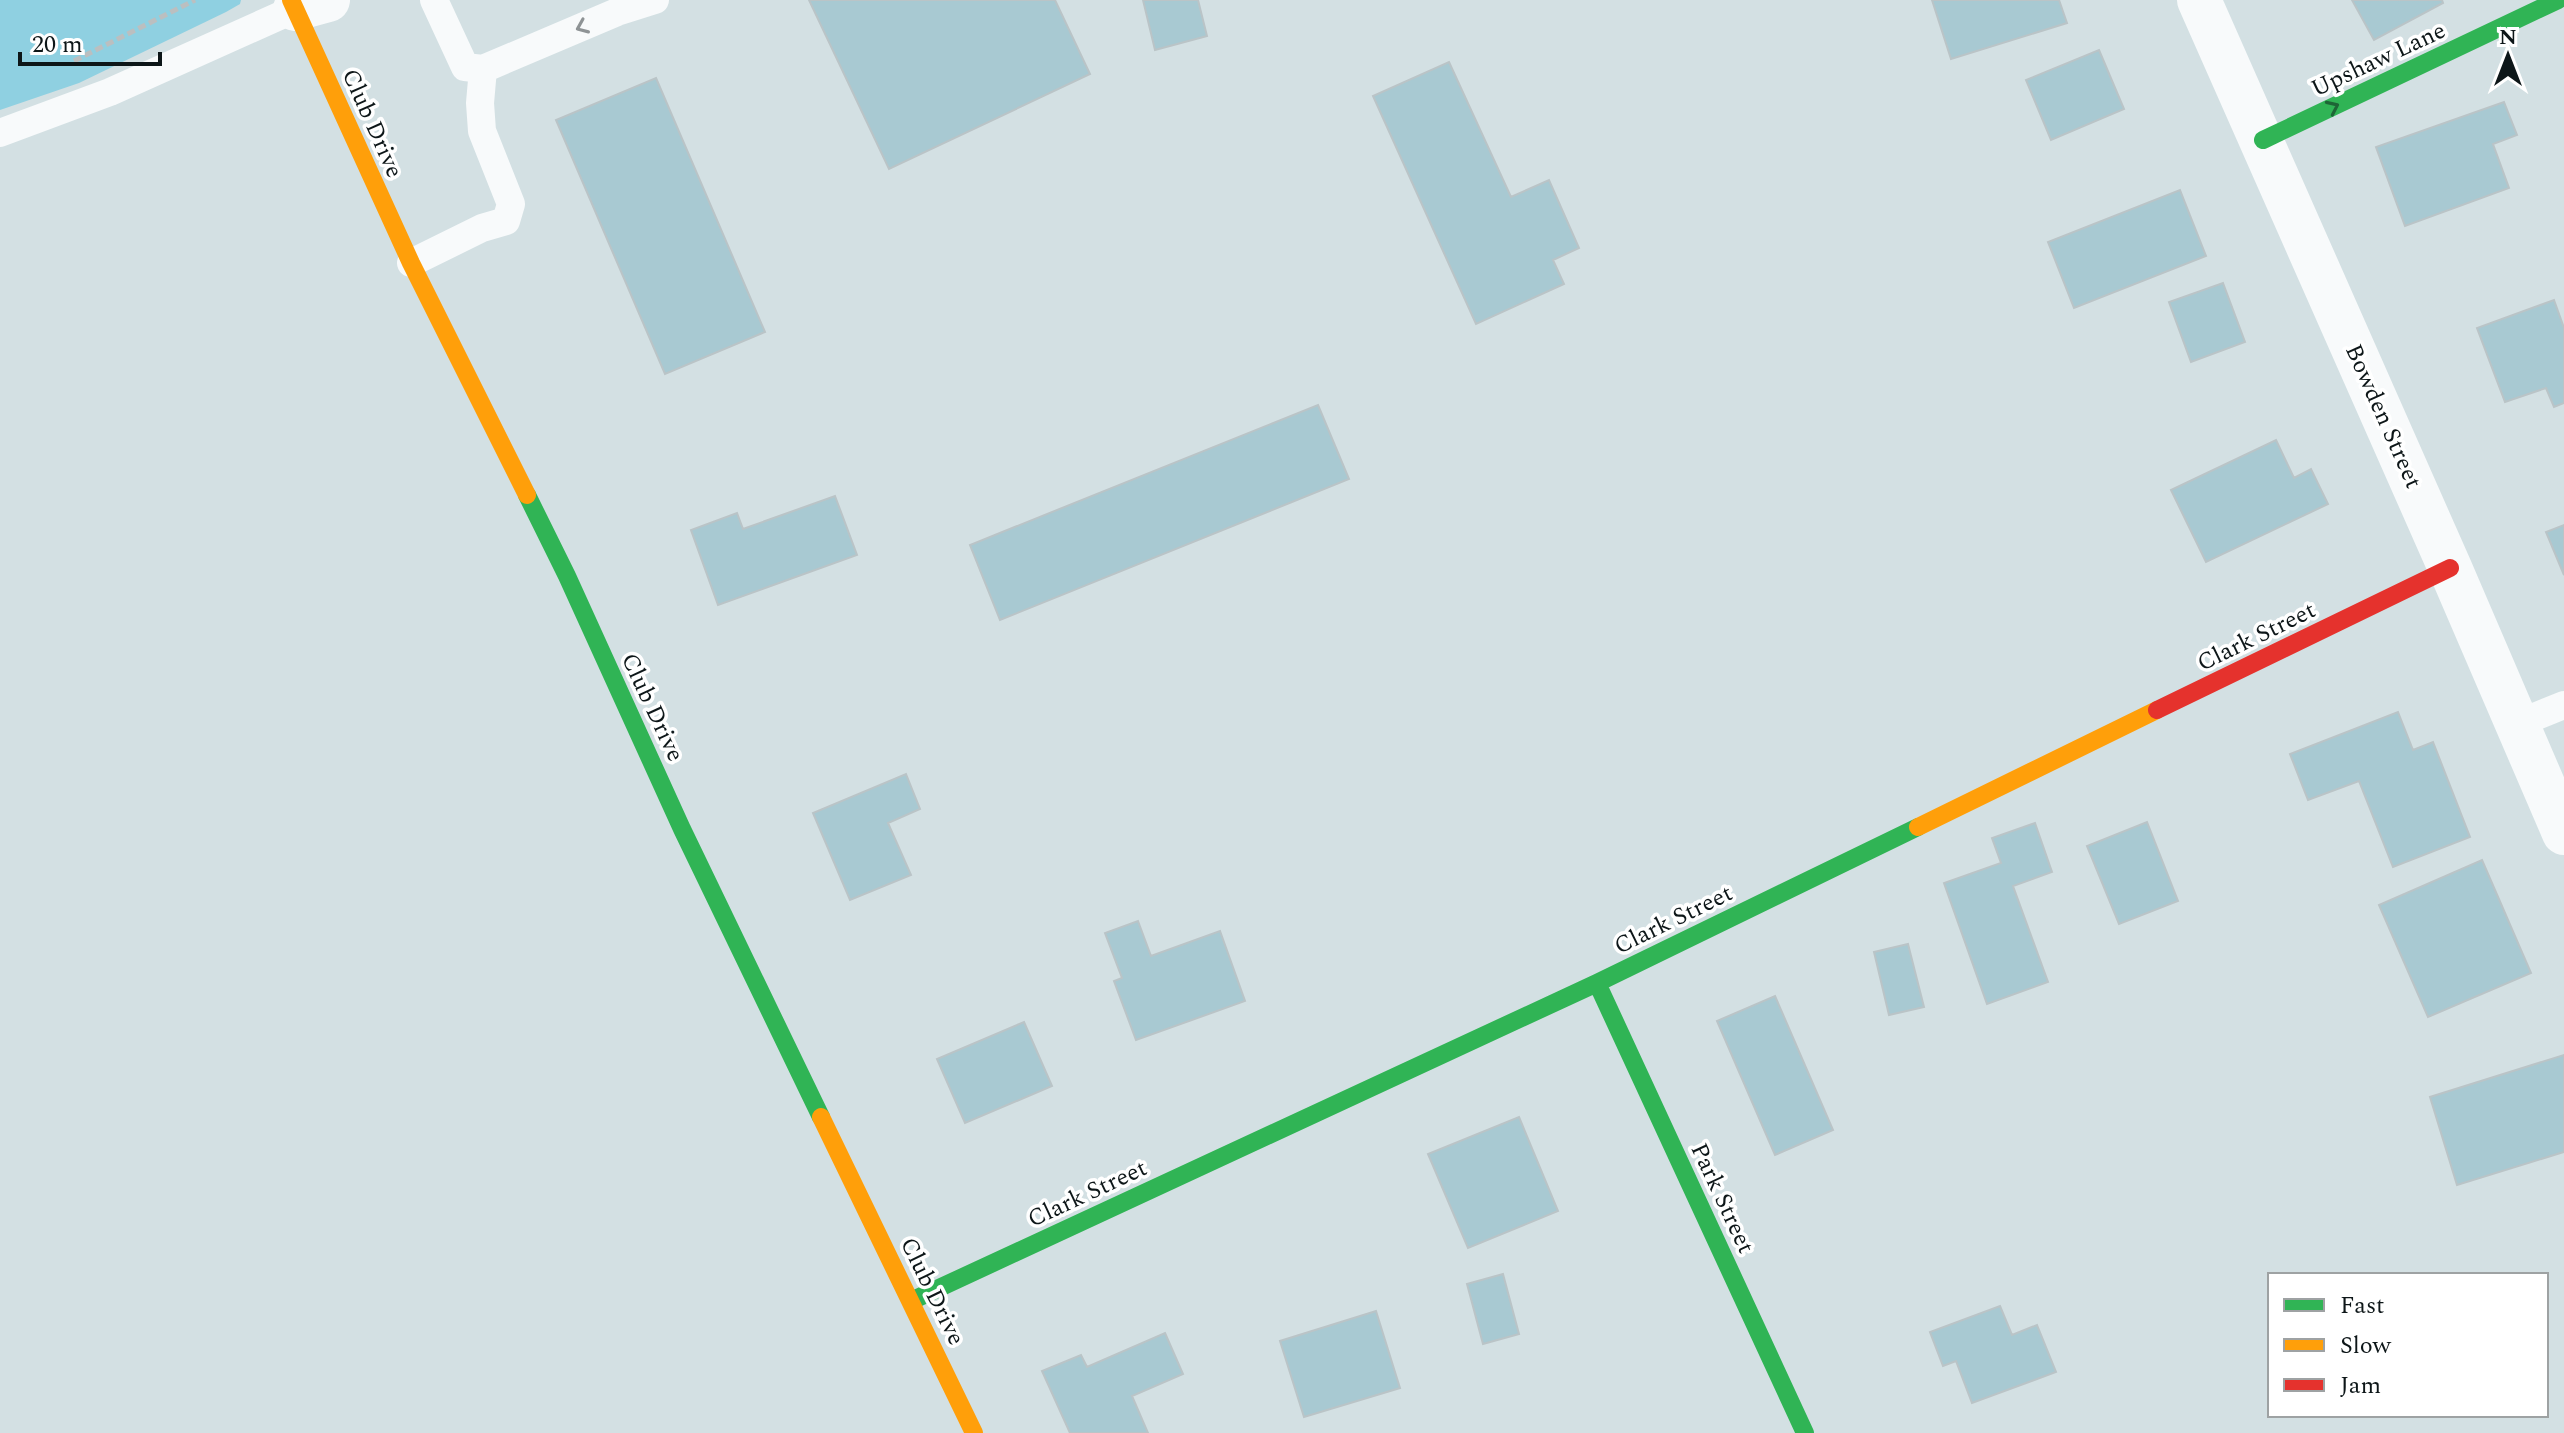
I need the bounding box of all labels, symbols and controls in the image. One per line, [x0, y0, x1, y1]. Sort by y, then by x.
street label: Upshaw Lane [2305, 13, 2452, 107]
scale bar [20, 16, 160, 66]
north arrow [2468, 16, 2548, 96]
one-way arrow [576, 18, 590, 34]
text: N [2499, 21, 2517, 54]
text: 20 m [32, 27, 83, 63]
street label: Club Drive [332, 63, 412, 184]
one-way arrow [2325, 101, 2340, 117]
street label: Bowden Street [2335, 338, 2431, 495]
street label: Clark Street [2191, 593, 2322, 681]
street label: Club Drive [611, 647, 693, 768]
street label: Clark Street [1608, 876, 1739, 964]
street label: Park Street [1681, 1137, 1763, 1260]
street label: Clark Street [1022, 1151, 1153, 1237]
street label: Club Drive [890, 1231, 974, 1352]
legend [2268, 1273, 2548, 1417]
text: Fast [2340, 1288, 2385, 1324]
text: Slow [2340, 1328, 2392, 1364]
text: Jam [2340, 1368, 2381, 1404]

